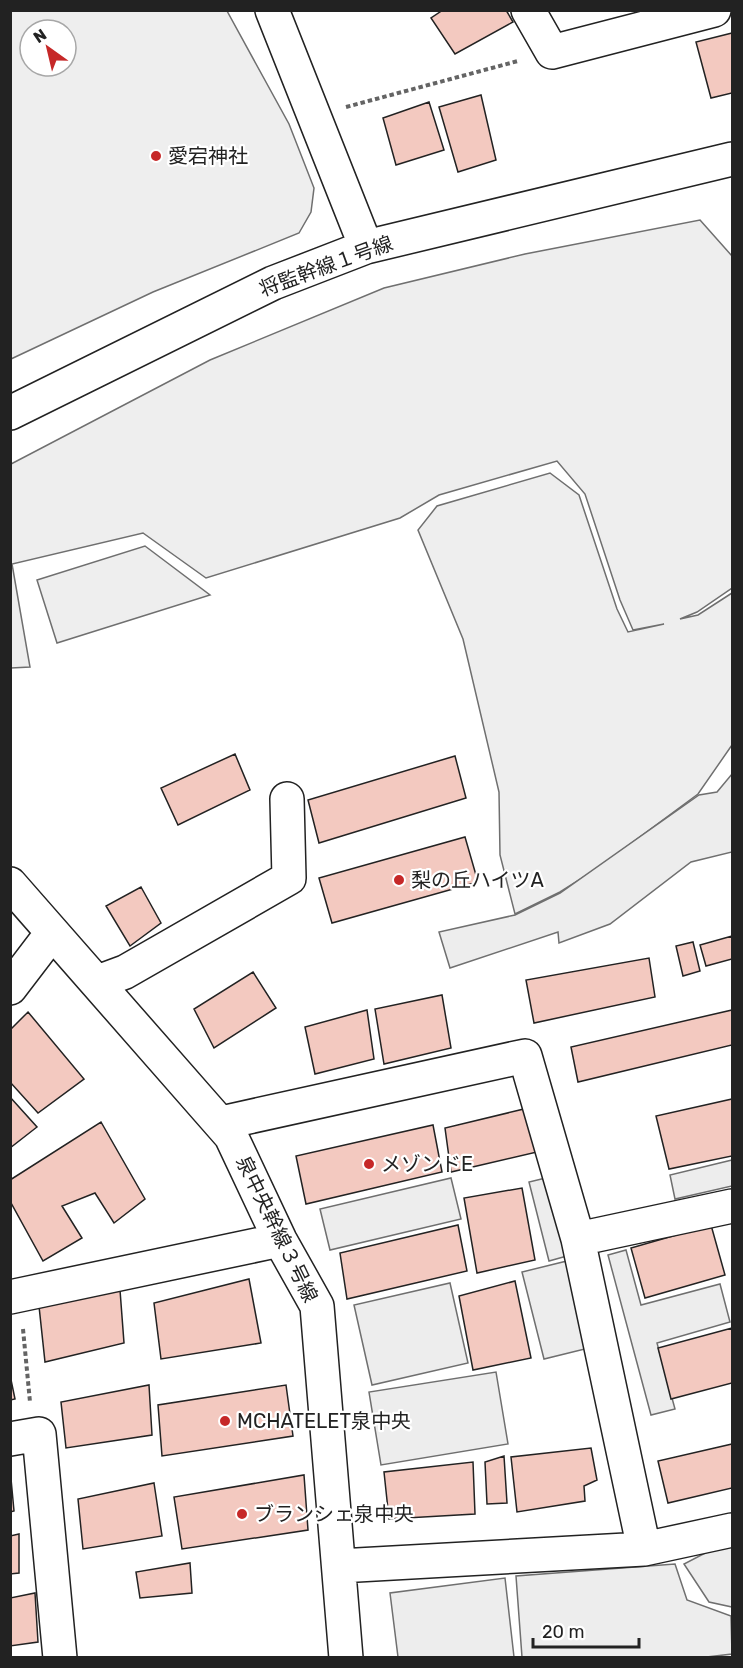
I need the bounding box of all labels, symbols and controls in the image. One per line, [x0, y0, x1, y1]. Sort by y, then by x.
north arrow [18, 18, 78, 78]
text: N [30, 25, 50, 47]
place label: 愛宕神社 [168, 144, 248, 168]
marker: 愛宕神社 [149, 149, 163, 163]
street label: 将監幹線１号線 [256, 231, 396, 301]
place label: 梨の丘ハイツA [411, 868, 544, 892]
marker: 梨の丘ハイツA [392, 873, 406, 887]
street label: 泉中央幹線３号線 [231, 1152, 323, 1306]
place label: メゾンドE [381, 1152, 473, 1176]
marker: メゾンドE [362, 1157, 376, 1171]
place label: MCHATELET泉中央 [237, 1409, 411, 1433]
marker: MCHATELET泉中央 [218, 1414, 232, 1428]
place label: ブランシェ泉中央 [254, 1502, 414, 1526]
marker: ブランシェ泉中央 [235, 1507, 249, 1521]
scale bar [533, 1611, 640, 1649]
text: 20 m [542, 1621, 584, 1643]

